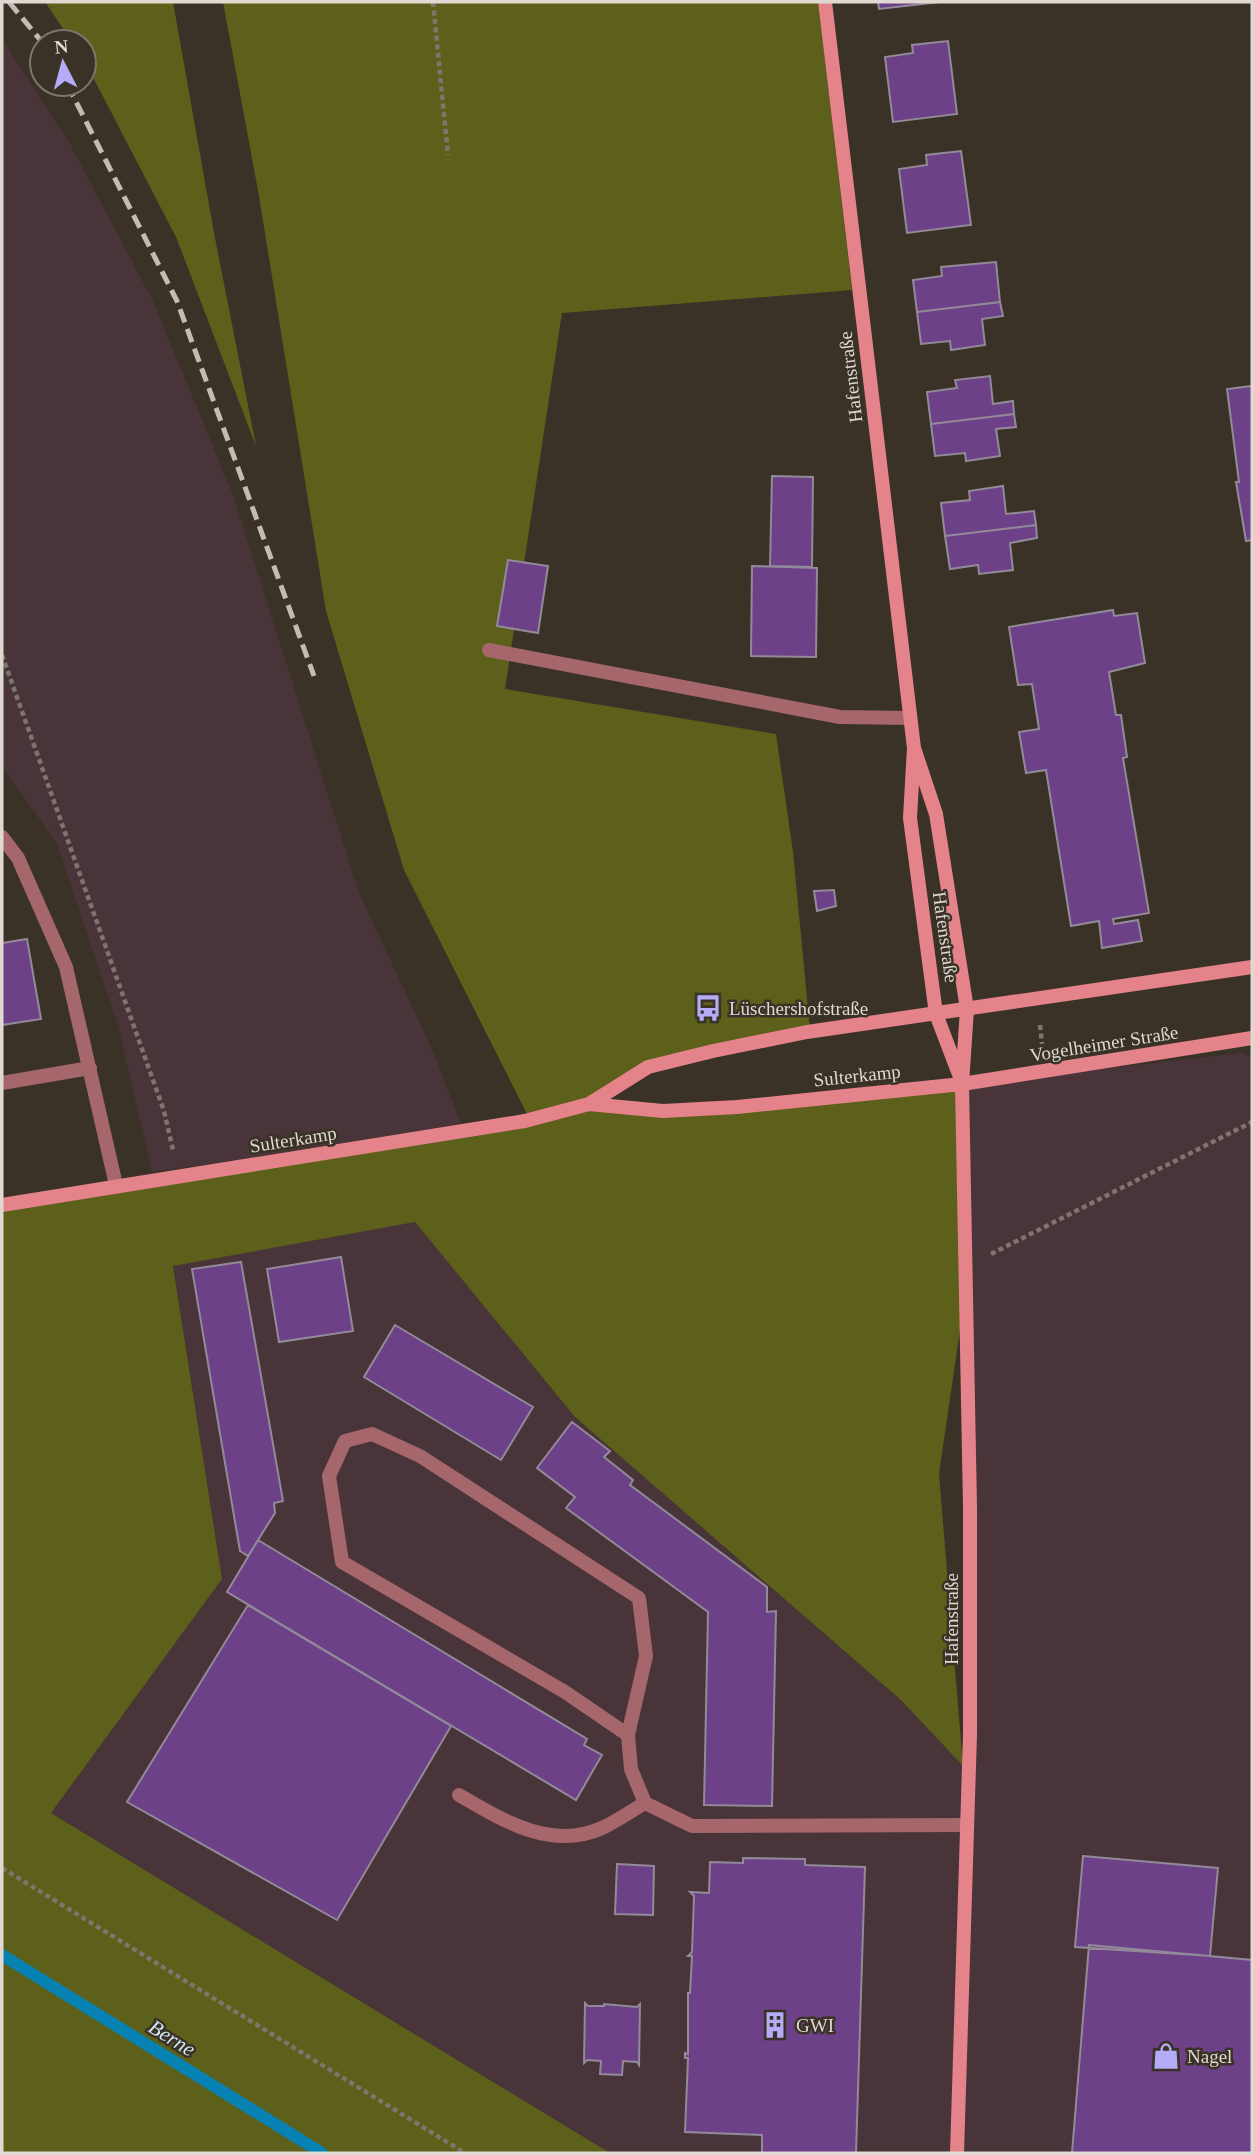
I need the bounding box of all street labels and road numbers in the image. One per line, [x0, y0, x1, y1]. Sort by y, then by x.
street label: Hafenstraße [834, 330, 867, 424]
street label: Hafenstraße [929, 890, 962, 984]
street label: Vogelheimer Straße [1028, 1021, 1180, 1066]
street label: Sulterkamp [812, 1060, 902, 1091]
street label: Sulterkamp [248, 1122, 338, 1157]
street label: Hafenstraße [941, 1573, 962, 1665]

